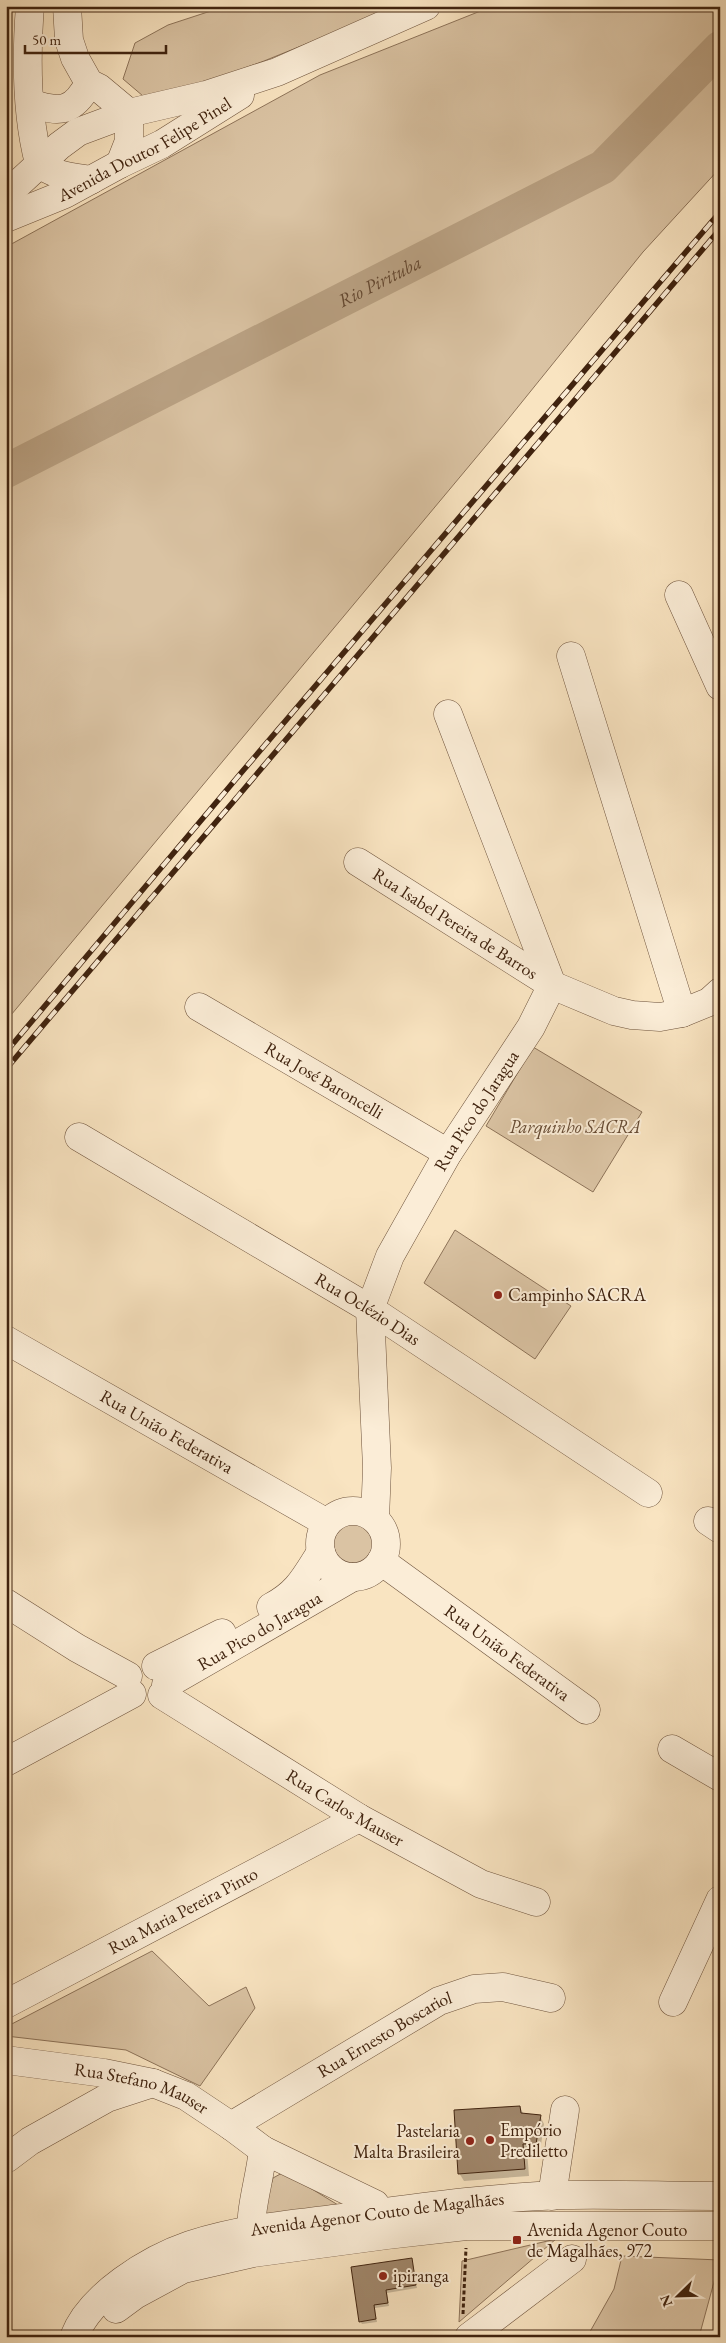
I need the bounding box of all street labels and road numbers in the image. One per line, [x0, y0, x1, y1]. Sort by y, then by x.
street label: Avenida Doutor Felipe Pinel [54, 91, 235, 207]
street label: Rua Isabel Pereira de Barros [368, 862, 542, 984]
street label: Rua José Baroncelli [261, 1036, 388, 1124]
street label: Rua Pico do Jaragua [428, 1045, 524, 1175]
street label: Rua Oclézio Dias [311, 1267, 425, 1350]
street label: Rua União Federativa [96, 1384, 238, 1479]
street label: Rua Pico do Jaragua [193, 1585, 326, 1675]
street label: Rua União Federativa [440, 1599, 576, 1706]
street label: Rua Carlos Mauser [282, 1763, 408, 1851]
street label: Rua Maria Pereira Pinto [104, 1861, 262, 1959]
street label: Rua Ernesto Boscariol [313, 1986, 455, 2083]
street label: Rua Stefano Mauser [73, 2057, 213, 2119]
street label: Avenida Agenor Couto de Magalhães [247, 2186, 505, 2241]

